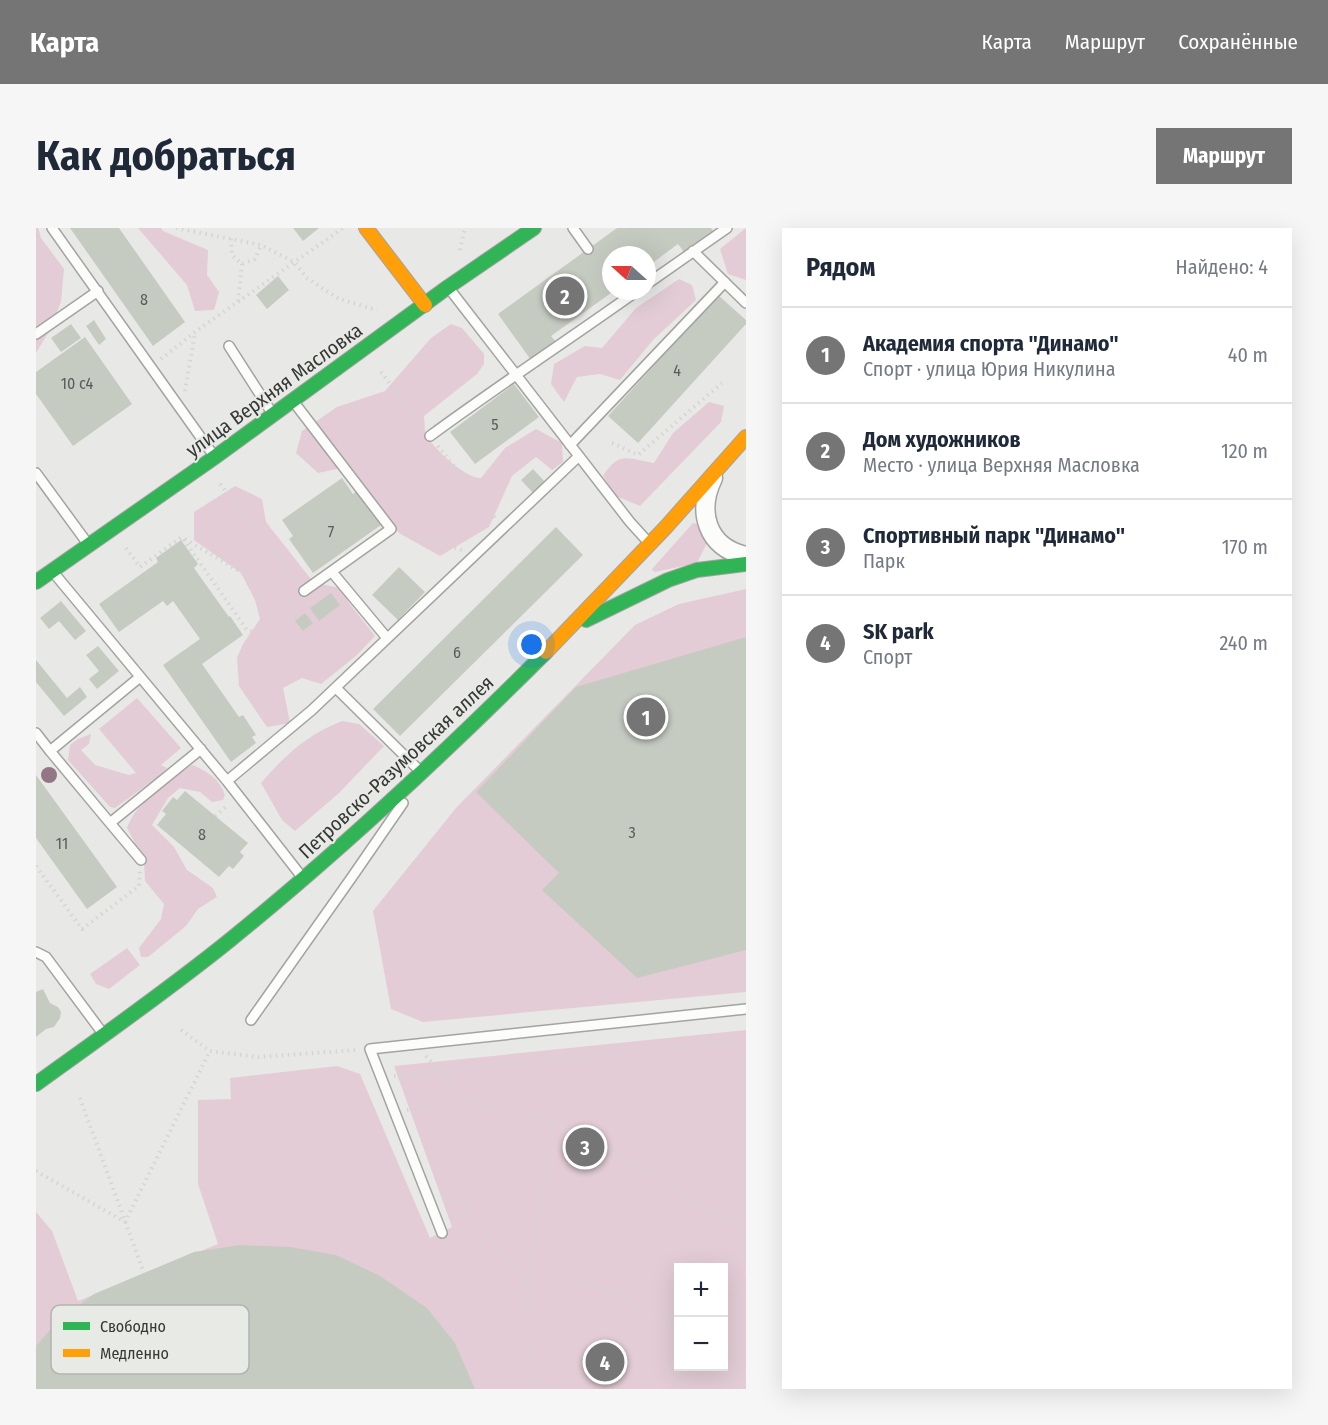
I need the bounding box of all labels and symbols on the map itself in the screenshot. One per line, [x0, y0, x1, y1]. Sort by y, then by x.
north arrow [602, 246, 656, 300]
pin: 2 [546, 274, 584, 318]
house number: 8 [140, 290, 148, 309]
street label: улица Верхняя Масловка [181, 318, 367, 462]
house number: 4 [673, 361, 681, 380]
house number: 10 с4 [61, 374, 93, 393]
house number: 5 [491, 415, 499, 434]
house number: 7 [328, 522, 335, 541]
your location [517, 630, 546, 659]
house number: 6 [453, 643, 461, 662]
street label: Петровско-Разумовская аллея [294, 670, 498, 864]
pin: 1 [626, 694, 666, 740]
house number: 3 [628, 823, 636, 842]
house number: 8 [198, 825, 206, 844]
house number: 11 [56, 834, 68, 853]
pin: 3 [566, 1124, 604, 1170]
legend [51, 1305, 249, 1374]
text: Свободно [100, 1317, 166, 1336]
pin: 4 [586, 1340, 624, 1384]
text: Медленно [100, 1344, 169, 1363]

